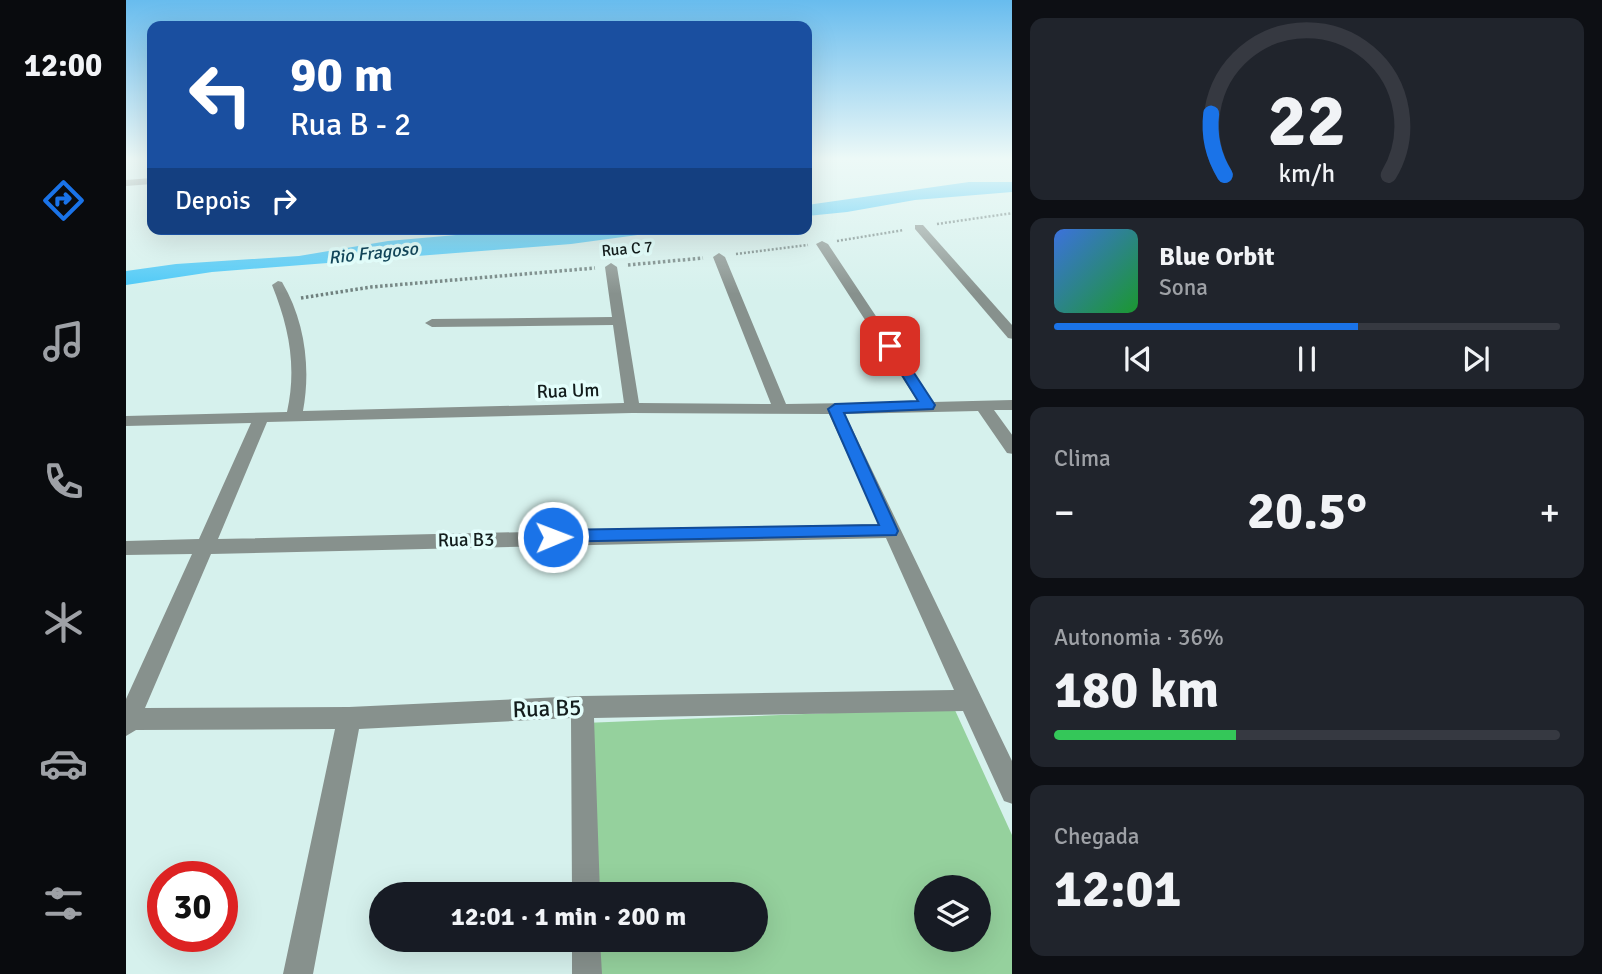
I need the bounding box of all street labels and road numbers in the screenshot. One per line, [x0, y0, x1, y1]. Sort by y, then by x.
street label: Rua C 7 [601, 237, 654, 261]
street label: Rua Um [536, 378, 600, 404]
street label: Rua B3 [437, 528, 495, 552]
street label: Rua B5 [512, 693, 582, 724]

